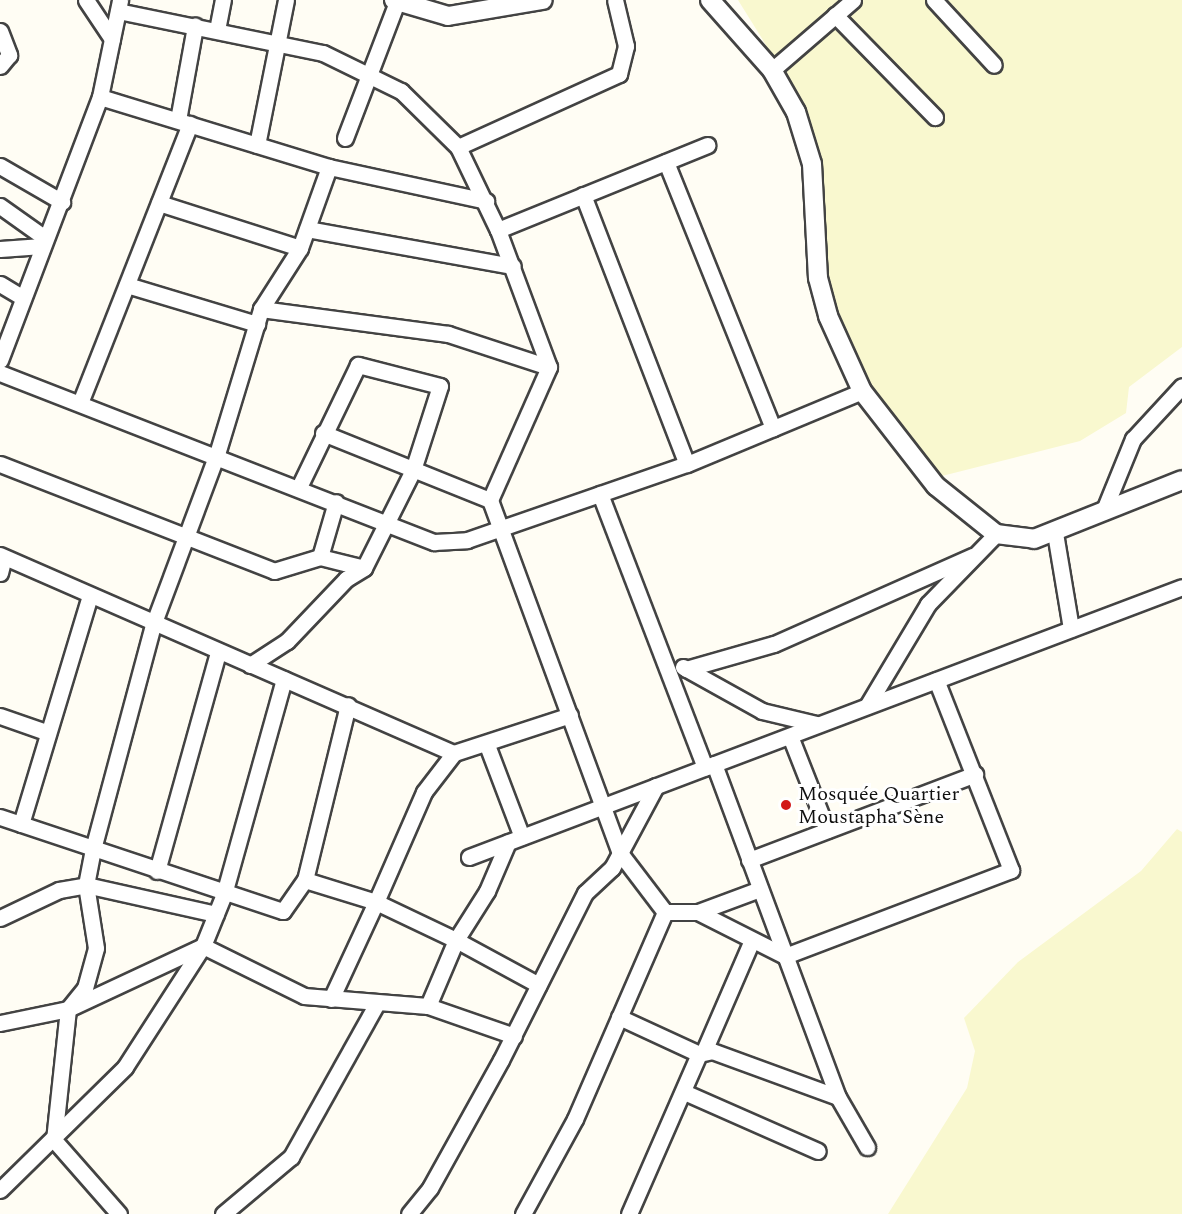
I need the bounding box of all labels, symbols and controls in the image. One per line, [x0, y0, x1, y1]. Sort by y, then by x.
place label: Mosquée Quartier Moustapha Sène [798, 782, 959, 829]
marker: Mosquée Quartier Moustapha Sène [779, 798, 793, 812]

